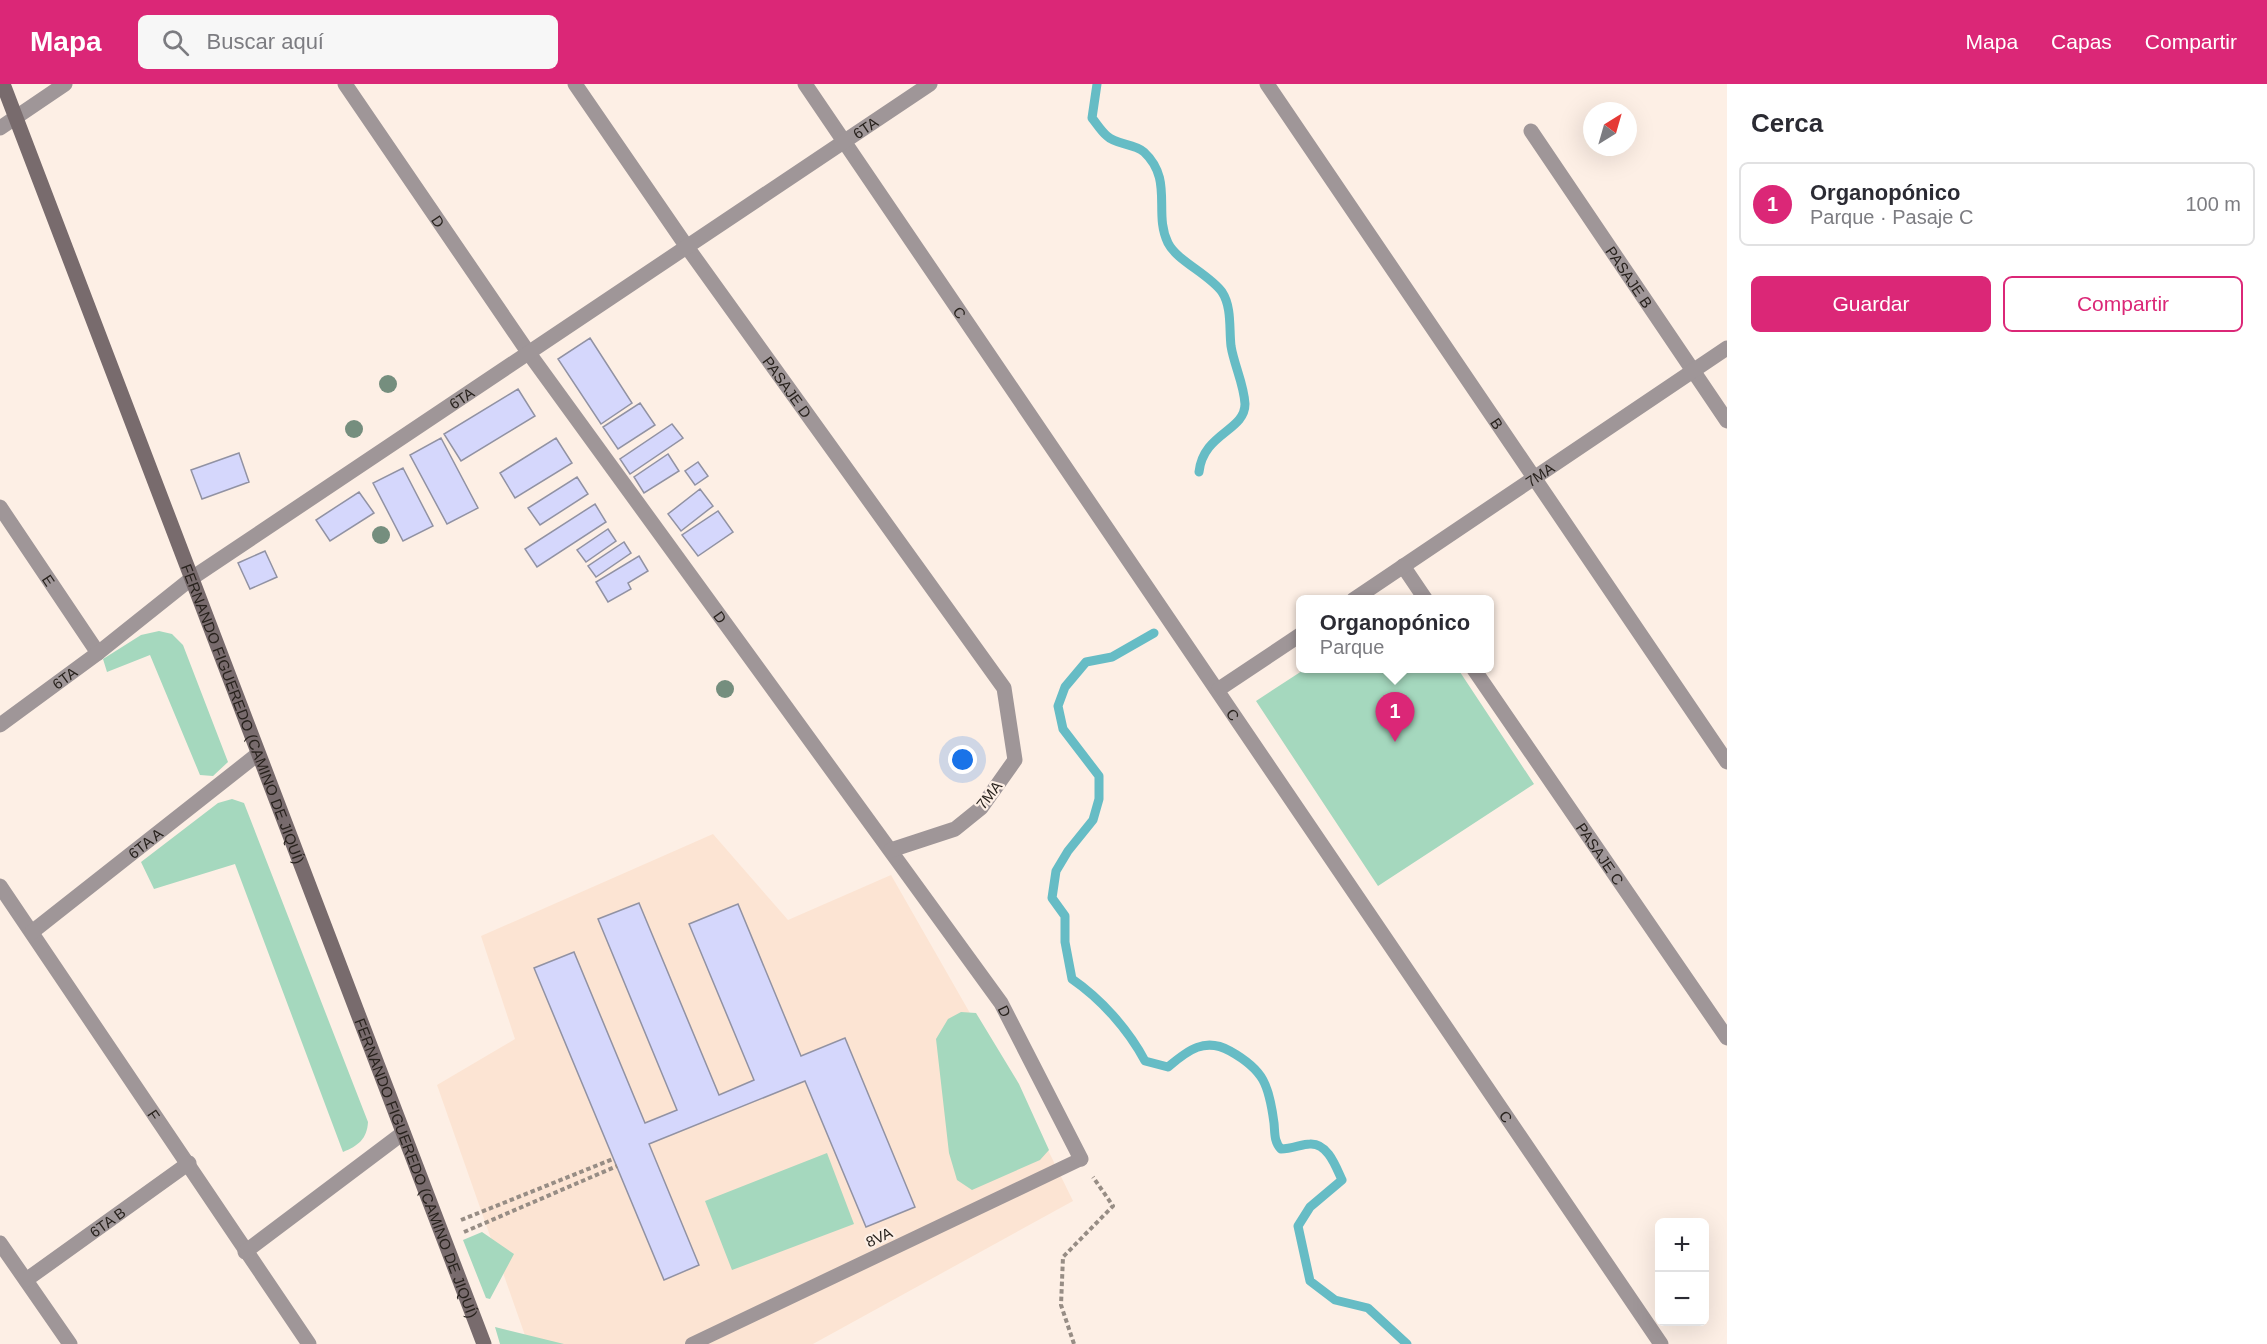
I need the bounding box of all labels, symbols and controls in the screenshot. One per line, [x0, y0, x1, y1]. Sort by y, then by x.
search box [138, 15, 558, 69]
text: Mapa [30, 26, 102, 57]
icon: search [159, 26, 192, 59]
text: Buscar aquí [207, 29, 324, 54]
text: Mapa [1966, 30, 2018, 53]
text: Capas [2051, 30, 2112, 53]
text: Compartir [2145, 30, 2237, 53]
north arrow [1583, 102, 1637, 156]
text: Cerca [1751, 108, 1823, 138]
street label: 6TA [850, 113, 881, 142]
text: Organopónico [1810, 180, 1960, 205]
text: 1 [1767, 193, 1778, 215]
text: 100 m [2185, 193, 2241, 215]
text: Parque · Pasaje C [1810, 206, 1973, 228]
street label: D [429, 212, 449, 230]
street label: PASAJE B [1603, 243, 1656, 311]
button: Guardar [1751, 276, 1991, 332]
button: Compartir [2003, 276, 2243, 332]
street label: C [950, 303, 970, 322]
street label: PASAJE D [760, 353, 815, 421]
street label: 6TA [446, 383, 477, 412]
street label: B [1487, 414, 1507, 432]
street label: 7MA [1522, 459, 1557, 490]
street label: FERNANDO FIGUEREDO (CAMINO DE JIQUÍ) [178, 561, 308, 866]
street label: E [39, 571, 59, 589]
popup [1296, 595, 1494, 673]
street label: D [710, 608, 731, 626]
text: Organopónico [1320, 610, 1470, 635]
text: Parque [1320, 636, 1384, 658]
street label: 6TA [49, 663, 80, 692]
pin: 1 [1376, 692, 1414, 742]
street label: C [1223, 705, 1243, 724]
your location [948, 745, 977, 774]
street label: 7MA [973, 778, 1005, 812]
street label: PASAJE C [1573, 819, 1628, 888]
street label: 6TA A [125, 824, 166, 862]
street label: D [995, 1002, 1015, 1020]
street label: FERNANDO FIGUEREDO (CAMINO DE JIQUÍ) [352, 1015, 482, 1320]
street label: F [145, 1106, 164, 1123]
street label: C [1496, 1107, 1516, 1126]
street label: 6TA B [86, 1203, 128, 1240]
map controls [1655, 1218, 1709, 1326]
button: + [1655, 1218, 1709, 1272]
street label: 8VA [863, 1224, 895, 1250]
button: − [1655, 1272, 1709, 1326]

